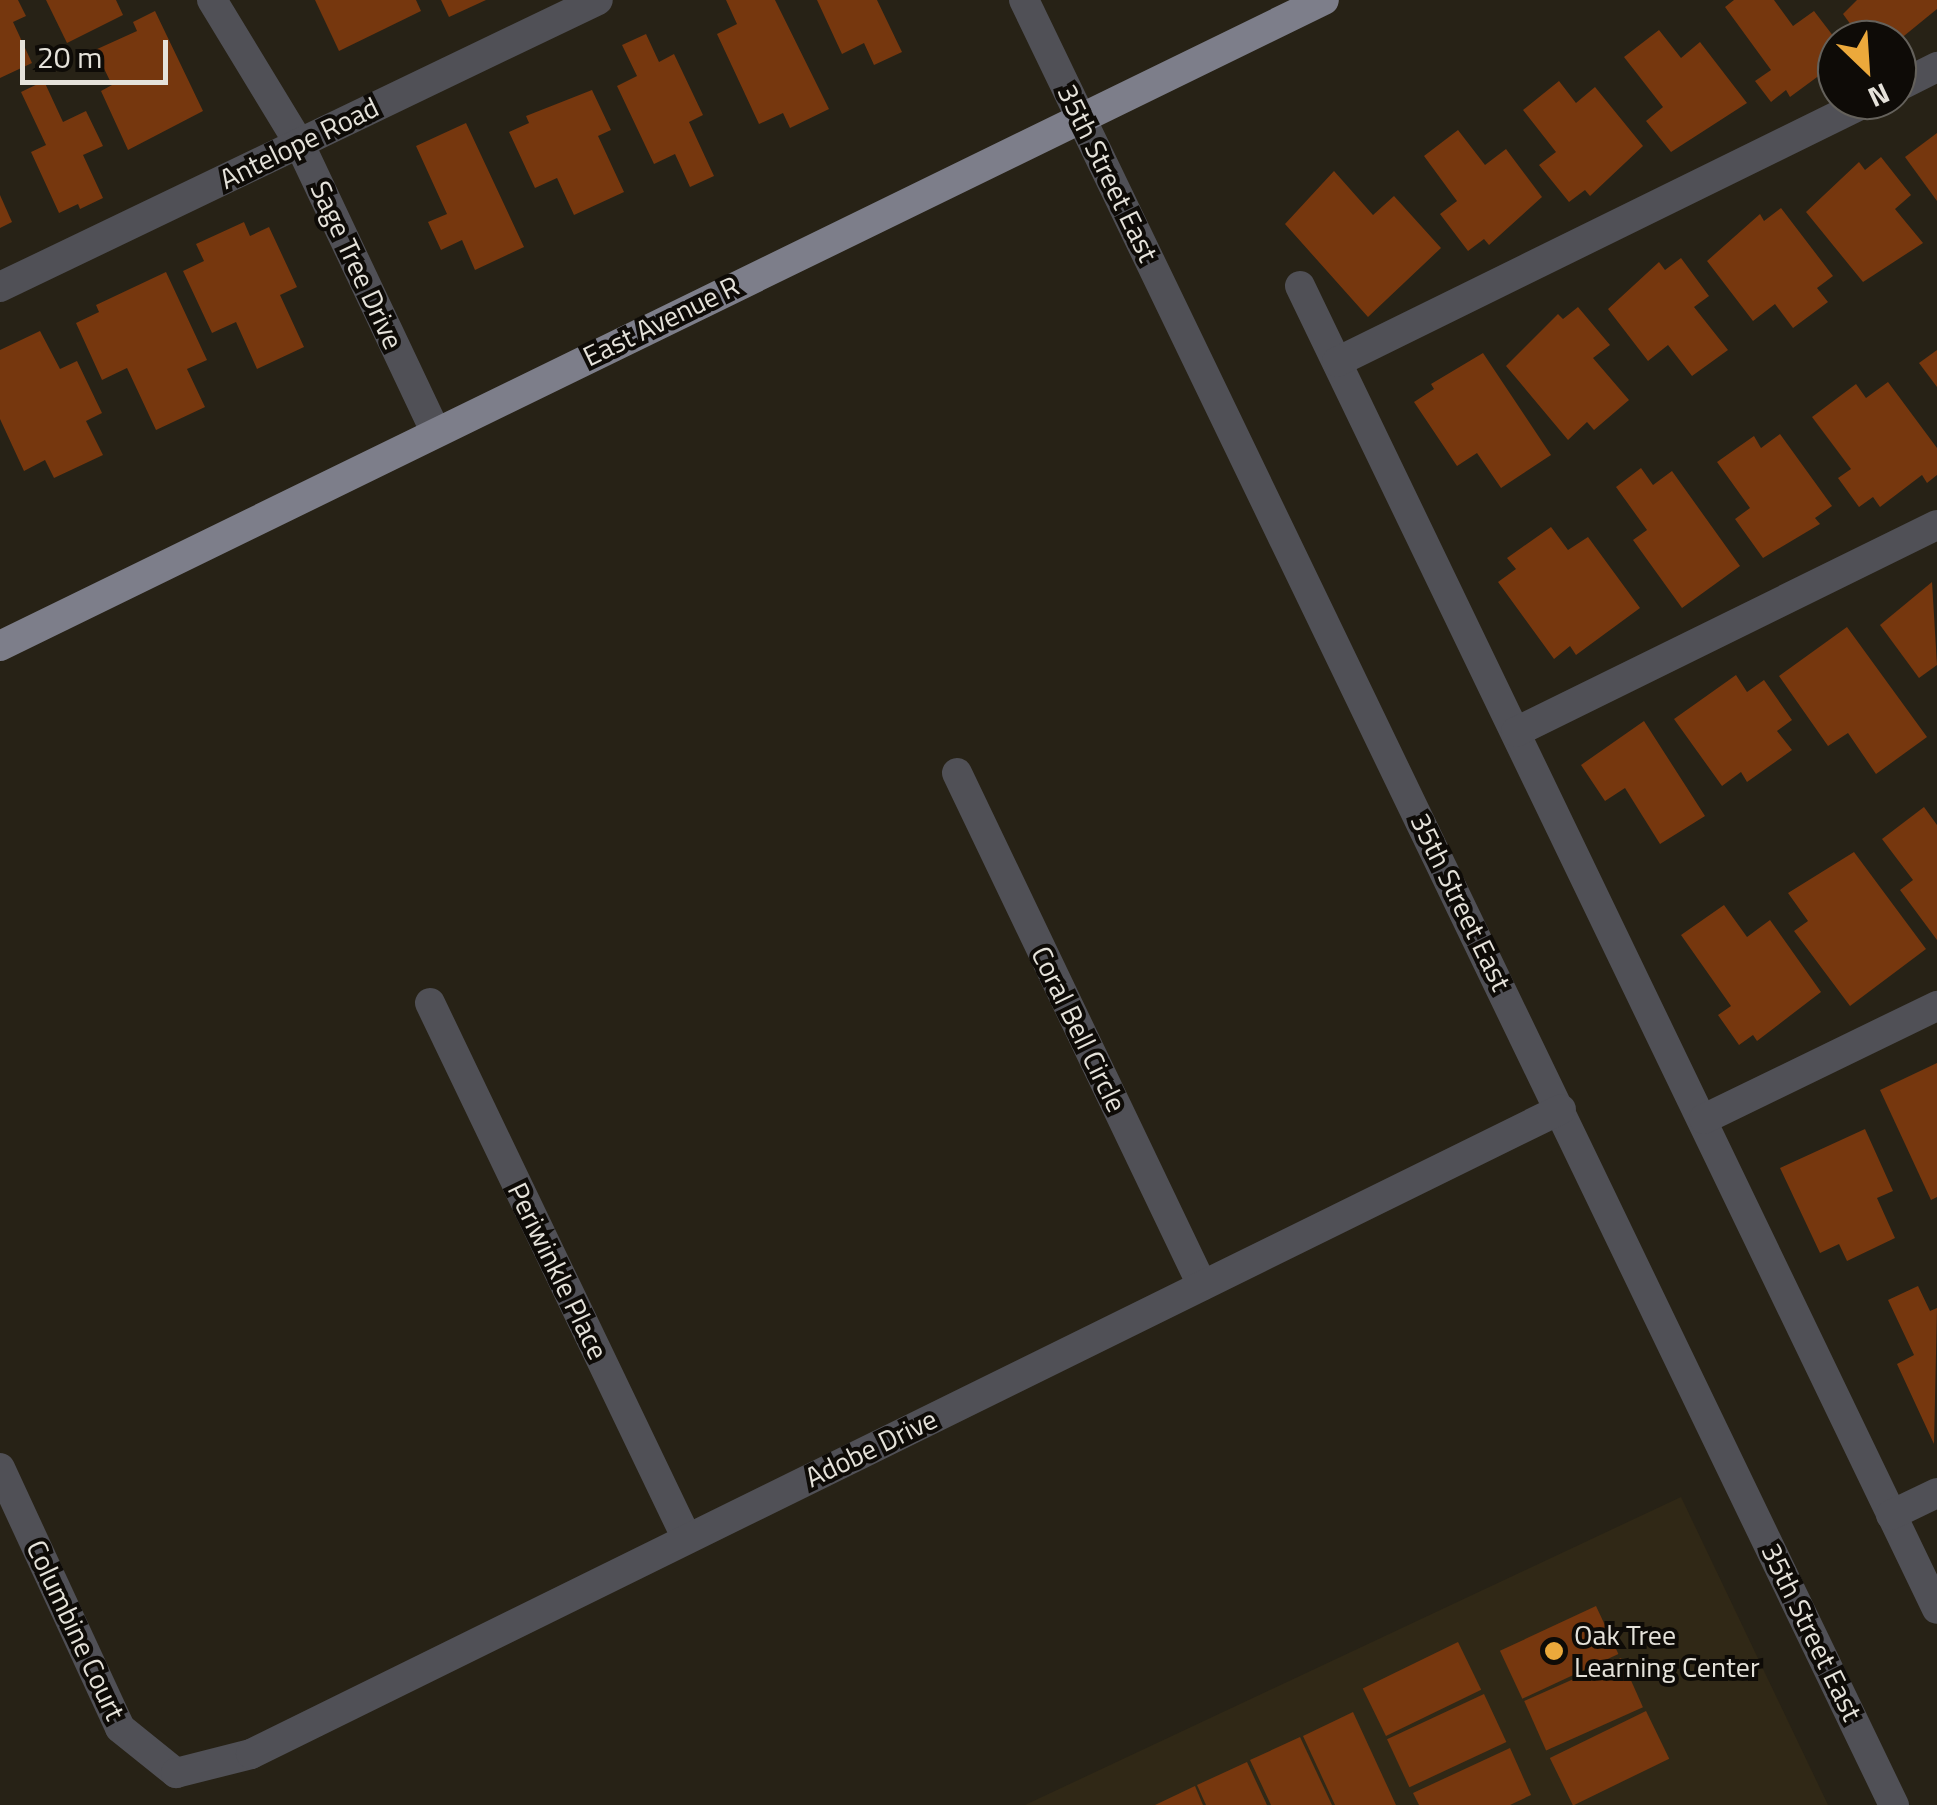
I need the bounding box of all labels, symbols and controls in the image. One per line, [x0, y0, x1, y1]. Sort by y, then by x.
scale bar [25, 20, 172, 82]
north arrow [1817, 20, 1917, 120]
text: 20 m [37, 34, 102, 80]
text: N [1861, 72, 1897, 119]
street label: 35th Street East [1051, 79, 1165, 267]
street label: Antelope Road [214, 90, 384, 196]
street label: Sage Tree Drive [303, 176, 411, 354]
street label: East Avenue R [577, 269, 745, 373]
street label: 35th Street East [1404, 808, 1518, 996]
street label: Coral Bell Circle [1024, 941, 1134, 1117]
street label: Periwinkle Place [501, 1177, 615, 1365]
street label: Adobe Drive [800, 1402, 942, 1494]
street label: Columbine Court [20, 1535, 132, 1725]
street label: 35th Street East [1755, 1538, 1869, 1726]
place label: Oak Tree Learning Center [1574, 1618, 1760, 1684]
marker: Oak Tree Learning Center [1543, 1640, 1565, 1662]

